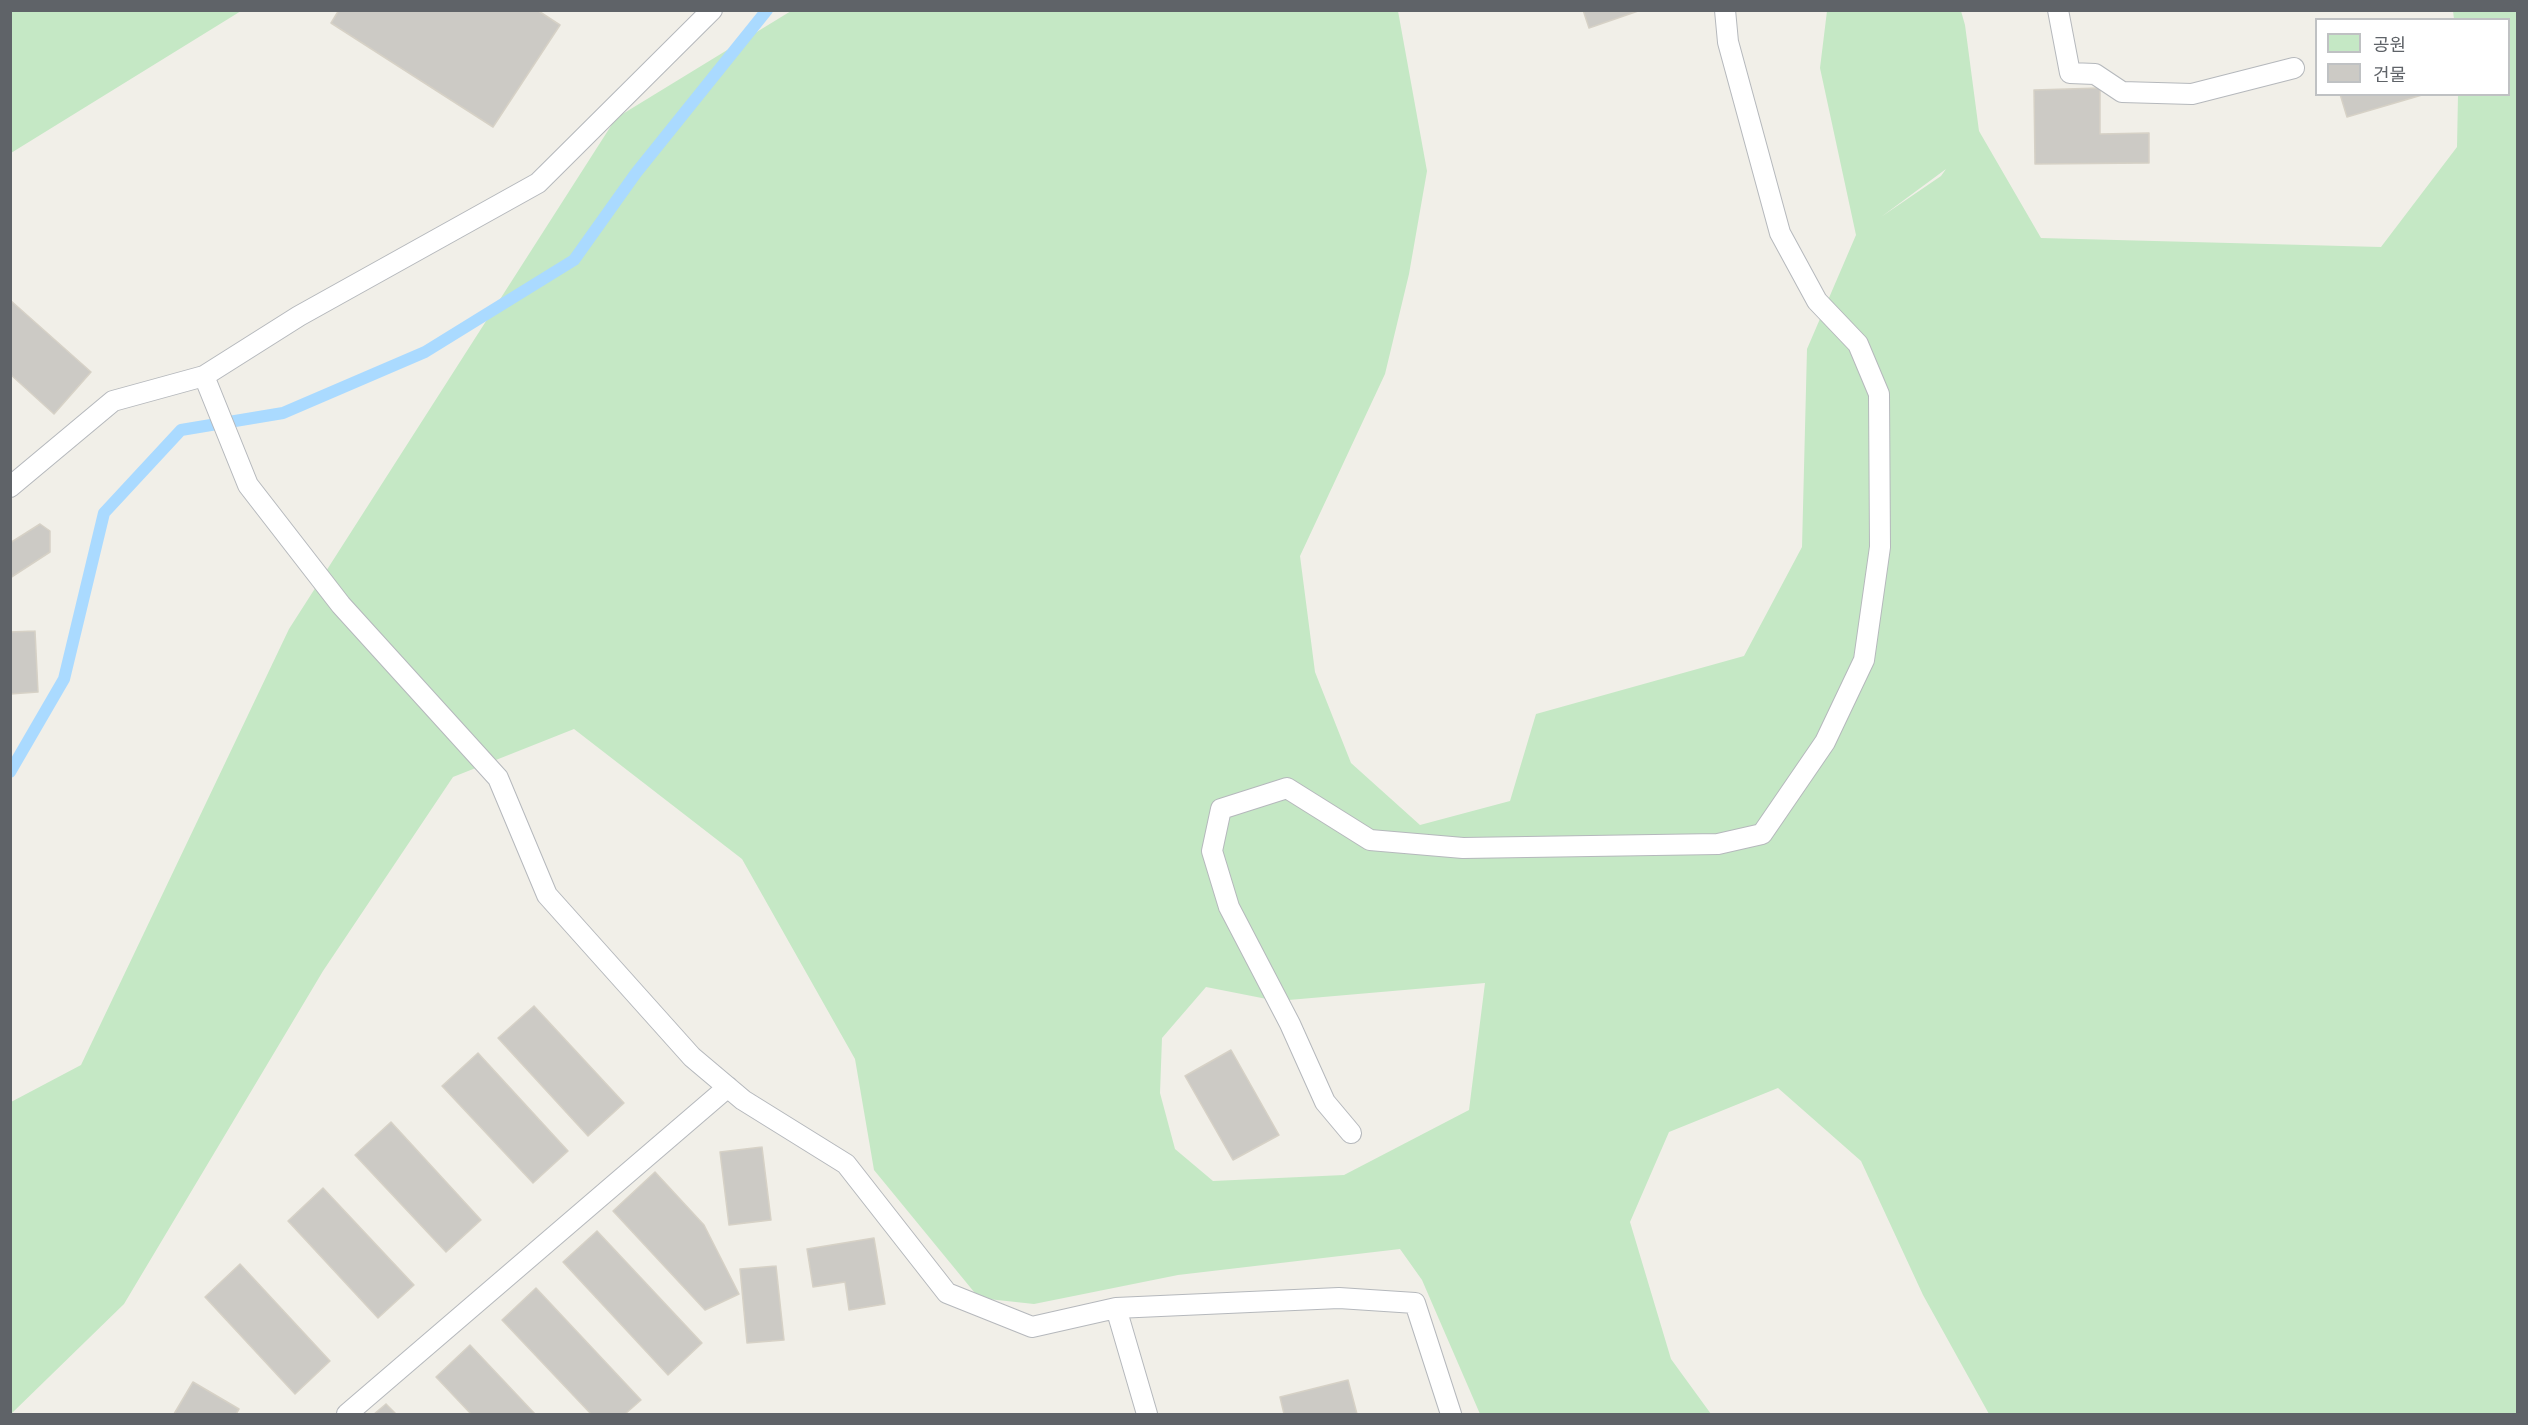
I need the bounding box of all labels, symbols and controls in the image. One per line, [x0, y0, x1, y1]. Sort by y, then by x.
legend [2315, 18, 2510, 96]
text: 공원 [2373, 35, 2406, 56]
text: 건물 [2373, 65, 2406, 86]

